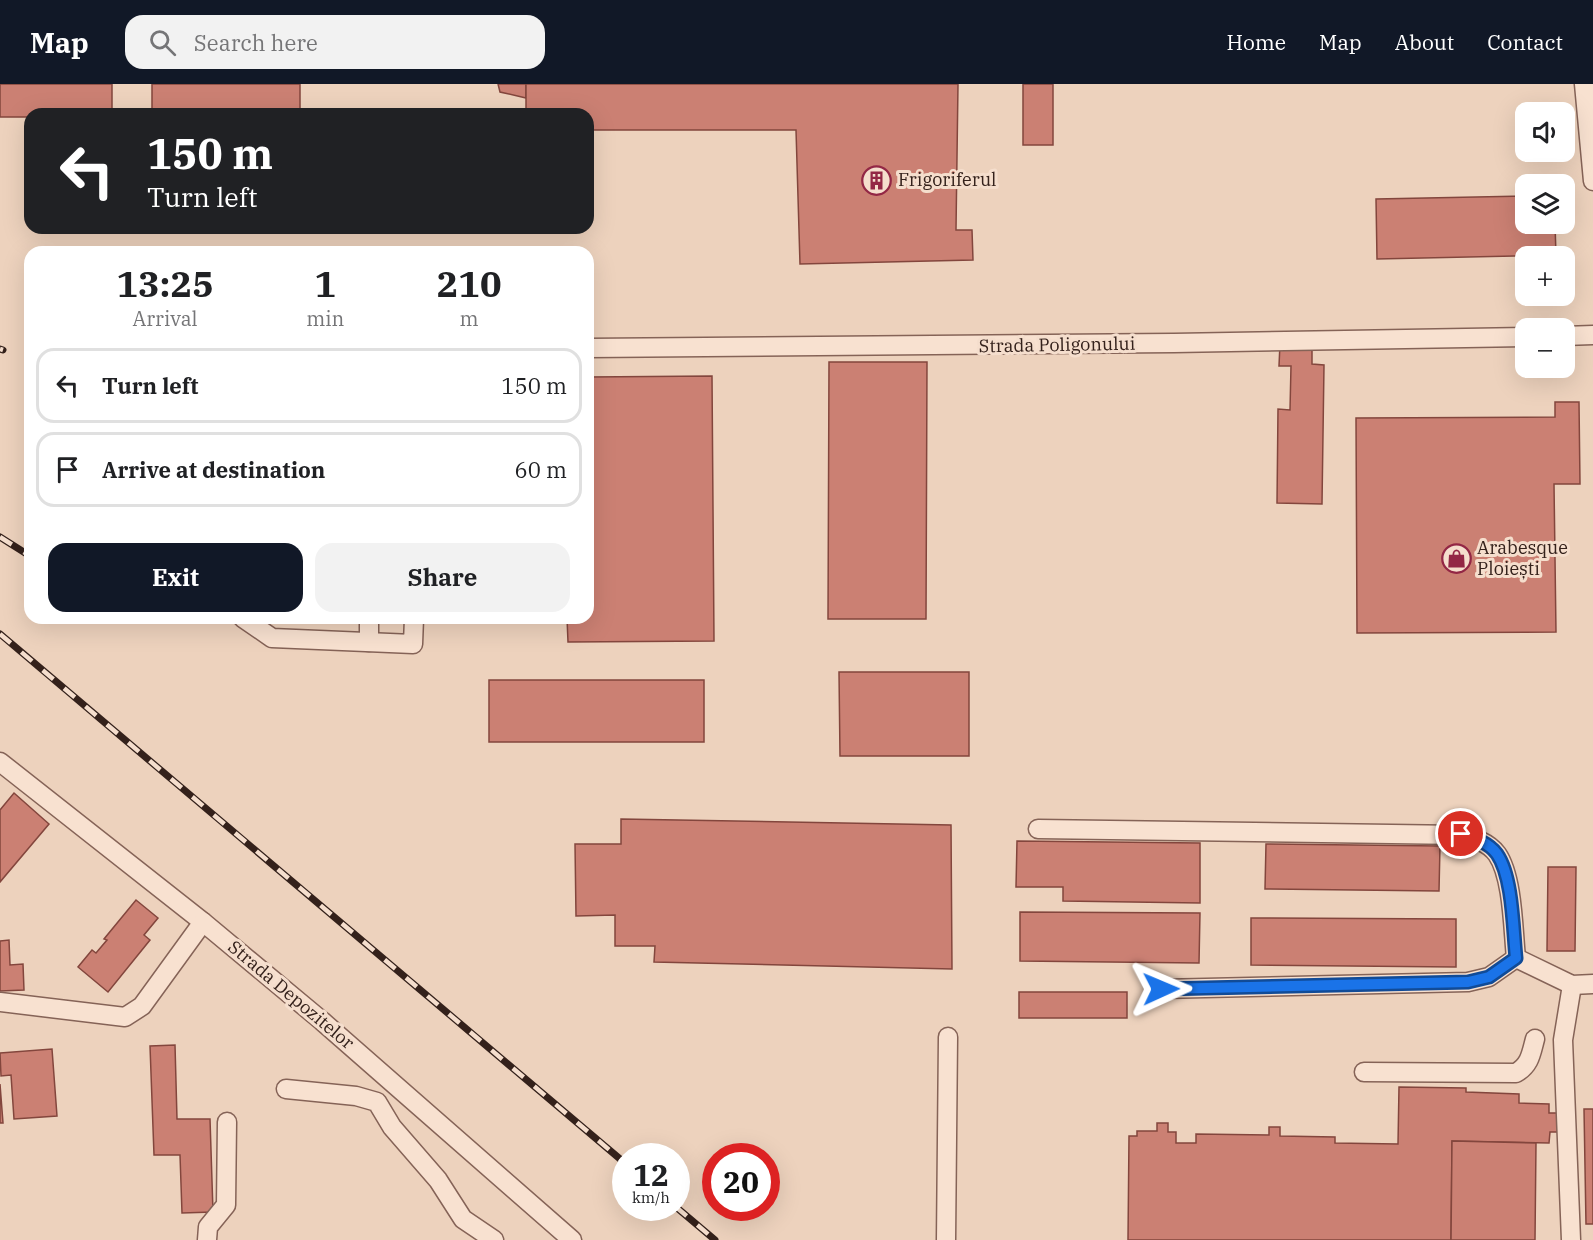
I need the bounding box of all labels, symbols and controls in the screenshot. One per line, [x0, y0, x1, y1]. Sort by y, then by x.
search box [125, 15, 545, 69]
text: Map [30, 24, 89, 61]
icon: search [146, 26, 179, 59]
text: Search here [194, 28, 318, 57]
text: Home [1226, 28, 1286, 56]
text: Map [1319, 28, 1362, 56]
text: About [1395, 28, 1454, 56]
text: Contact [1487, 28, 1563, 56]
map controls [1515, 102, 1575, 378]
button: sound [1515, 102, 1575, 162]
text: 150 m [147, 126, 273, 181]
icon: left [48, 132, 126, 210]
building icon: Frigoriferul [861, 164, 893, 196]
place label: Frigoriferul [898, 168, 997, 191]
button: layers [1515, 174, 1575, 234]
text: Turn left [147, 179, 258, 214]
button: + [1515, 246, 1575, 306]
text: 13:25 [116, 260, 214, 307]
text: 1 [314, 260, 336, 307]
text: 210 [437, 260, 502, 307]
text: Arrival [133, 305, 198, 332]
text: min [306, 305, 344, 332]
text: m [460, 305, 479, 332]
button: − [1515, 318, 1575, 378]
street label: Strada Poligonului [979, 332, 1136, 357]
icon: left [51, 369, 84, 402]
text: Turn left [102, 371, 198, 400]
text: 150 m [501, 371, 567, 400]
icon: arrive [51, 453, 84, 486]
text: Arrive at destination [102, 455, 325, 484]
text: 60 m [515, 455, 567, 484]
place label: Arabesque Ploiești [1477, 536, 1568, 580]
shop icon: Arabesque Ploiești [1440, 542, 1472, 574]
button: Exit [48, 543, 303, 612]
button: Share [315, 543, 570, 612]
pin [1435, 808, 1486, 859]
icon: arrive [1444, 817, 1477, 850]
street label: Strada Depozitelor [224, 935, 359, 1054]
position arrow [1129, 957, 1193, 1021]
speed limit sign: 20 [702, 1143, 780, 1221]
text: 12 [633, 1155, 669, 1194]
text: km/h [632, 1188, 670, 1207]

